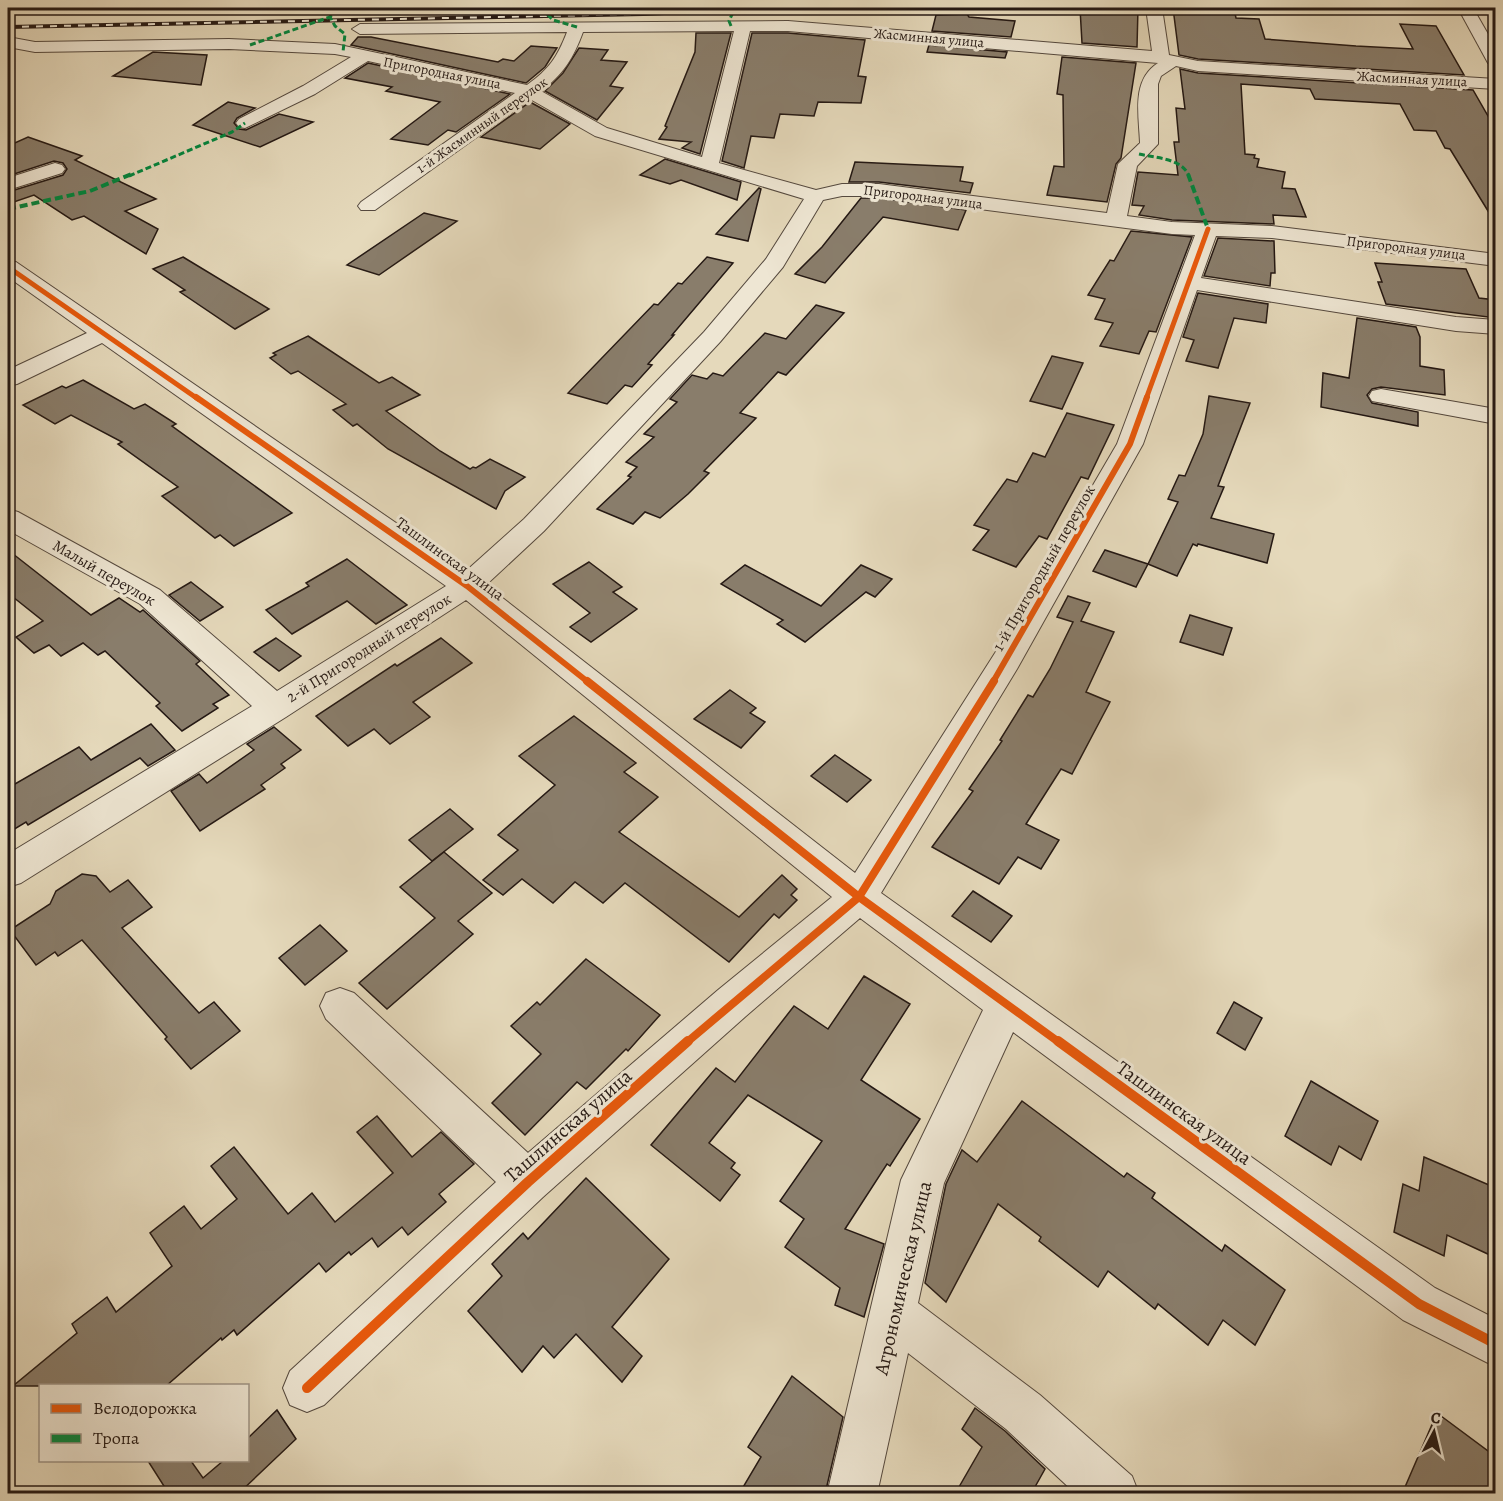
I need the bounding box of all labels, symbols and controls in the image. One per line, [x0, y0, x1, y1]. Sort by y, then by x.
street label: Жасминная улица [873, 24, 986, 52]
street label: Пригородная улица [381, 52, 503, 94]
street label: Жасминная улица [1356, 67, 1468, 91]
street label: 1-й Жасминный переулок [413, 72, 551, 178]
street label: Пригородная улица [862, 180, 984, 214]
street label: Пригородная улица [1345, 231, 1467, 265]
street label: 1-й Пригородный переулок [987, 481, 1101, 655]
street label: Ташлинская улица [391, 512, 509, 606]
street label: Малый переулок [48, 535, 160, 611]
street label: 2-й Пригородный переулок [282, 588, 456, 708]
street label: Ташлинская улица [1111, 1055, 1258, 1172]
street label: Ташлинская улица [498, 1062, 638, 1189]
street label: Агрономическая улица [867, 1178, 939, 1379]
legend [39, 1384, 249, 1462]
text: Велодорожка [93, 1396, 198, 1420]
north arrow [1404, 1402, 1464, 1462]
text: С [1429, 1407, 1442, 1430]
text: Тропа [93, 1426, 140, 1450]

